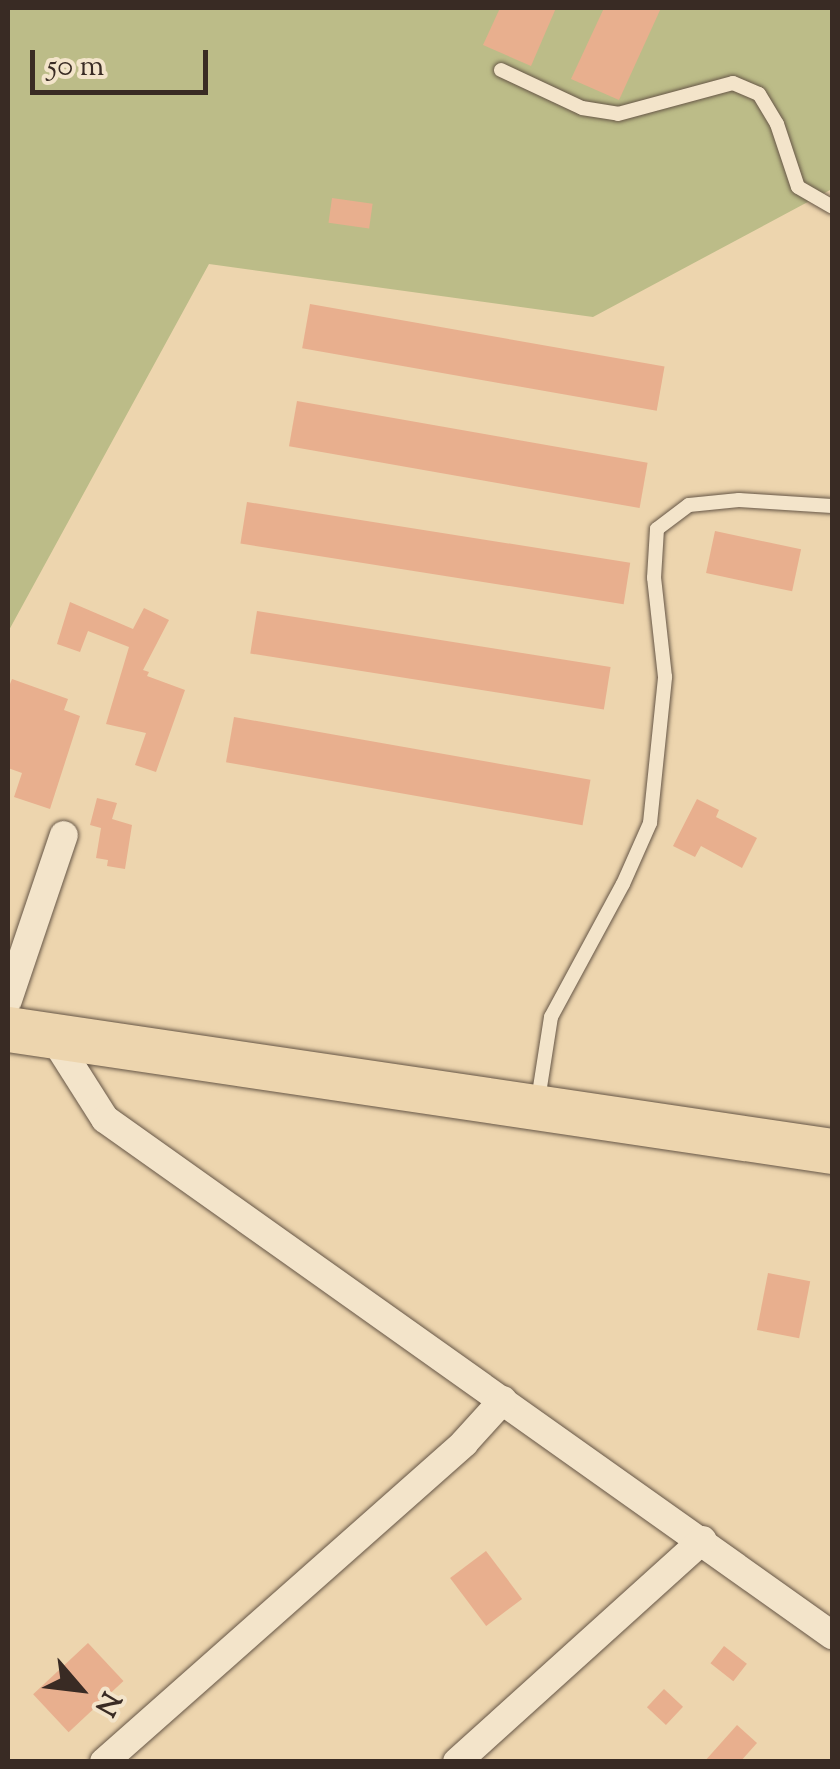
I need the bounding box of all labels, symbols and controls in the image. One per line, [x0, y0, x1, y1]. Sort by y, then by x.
scale bar [35, 30, 212, 92]
text: 50 m [47, 46, 104, 89]
north arrow [30, 1639, 130, 1739]
text: N [84, 1684, 129, 1722]

